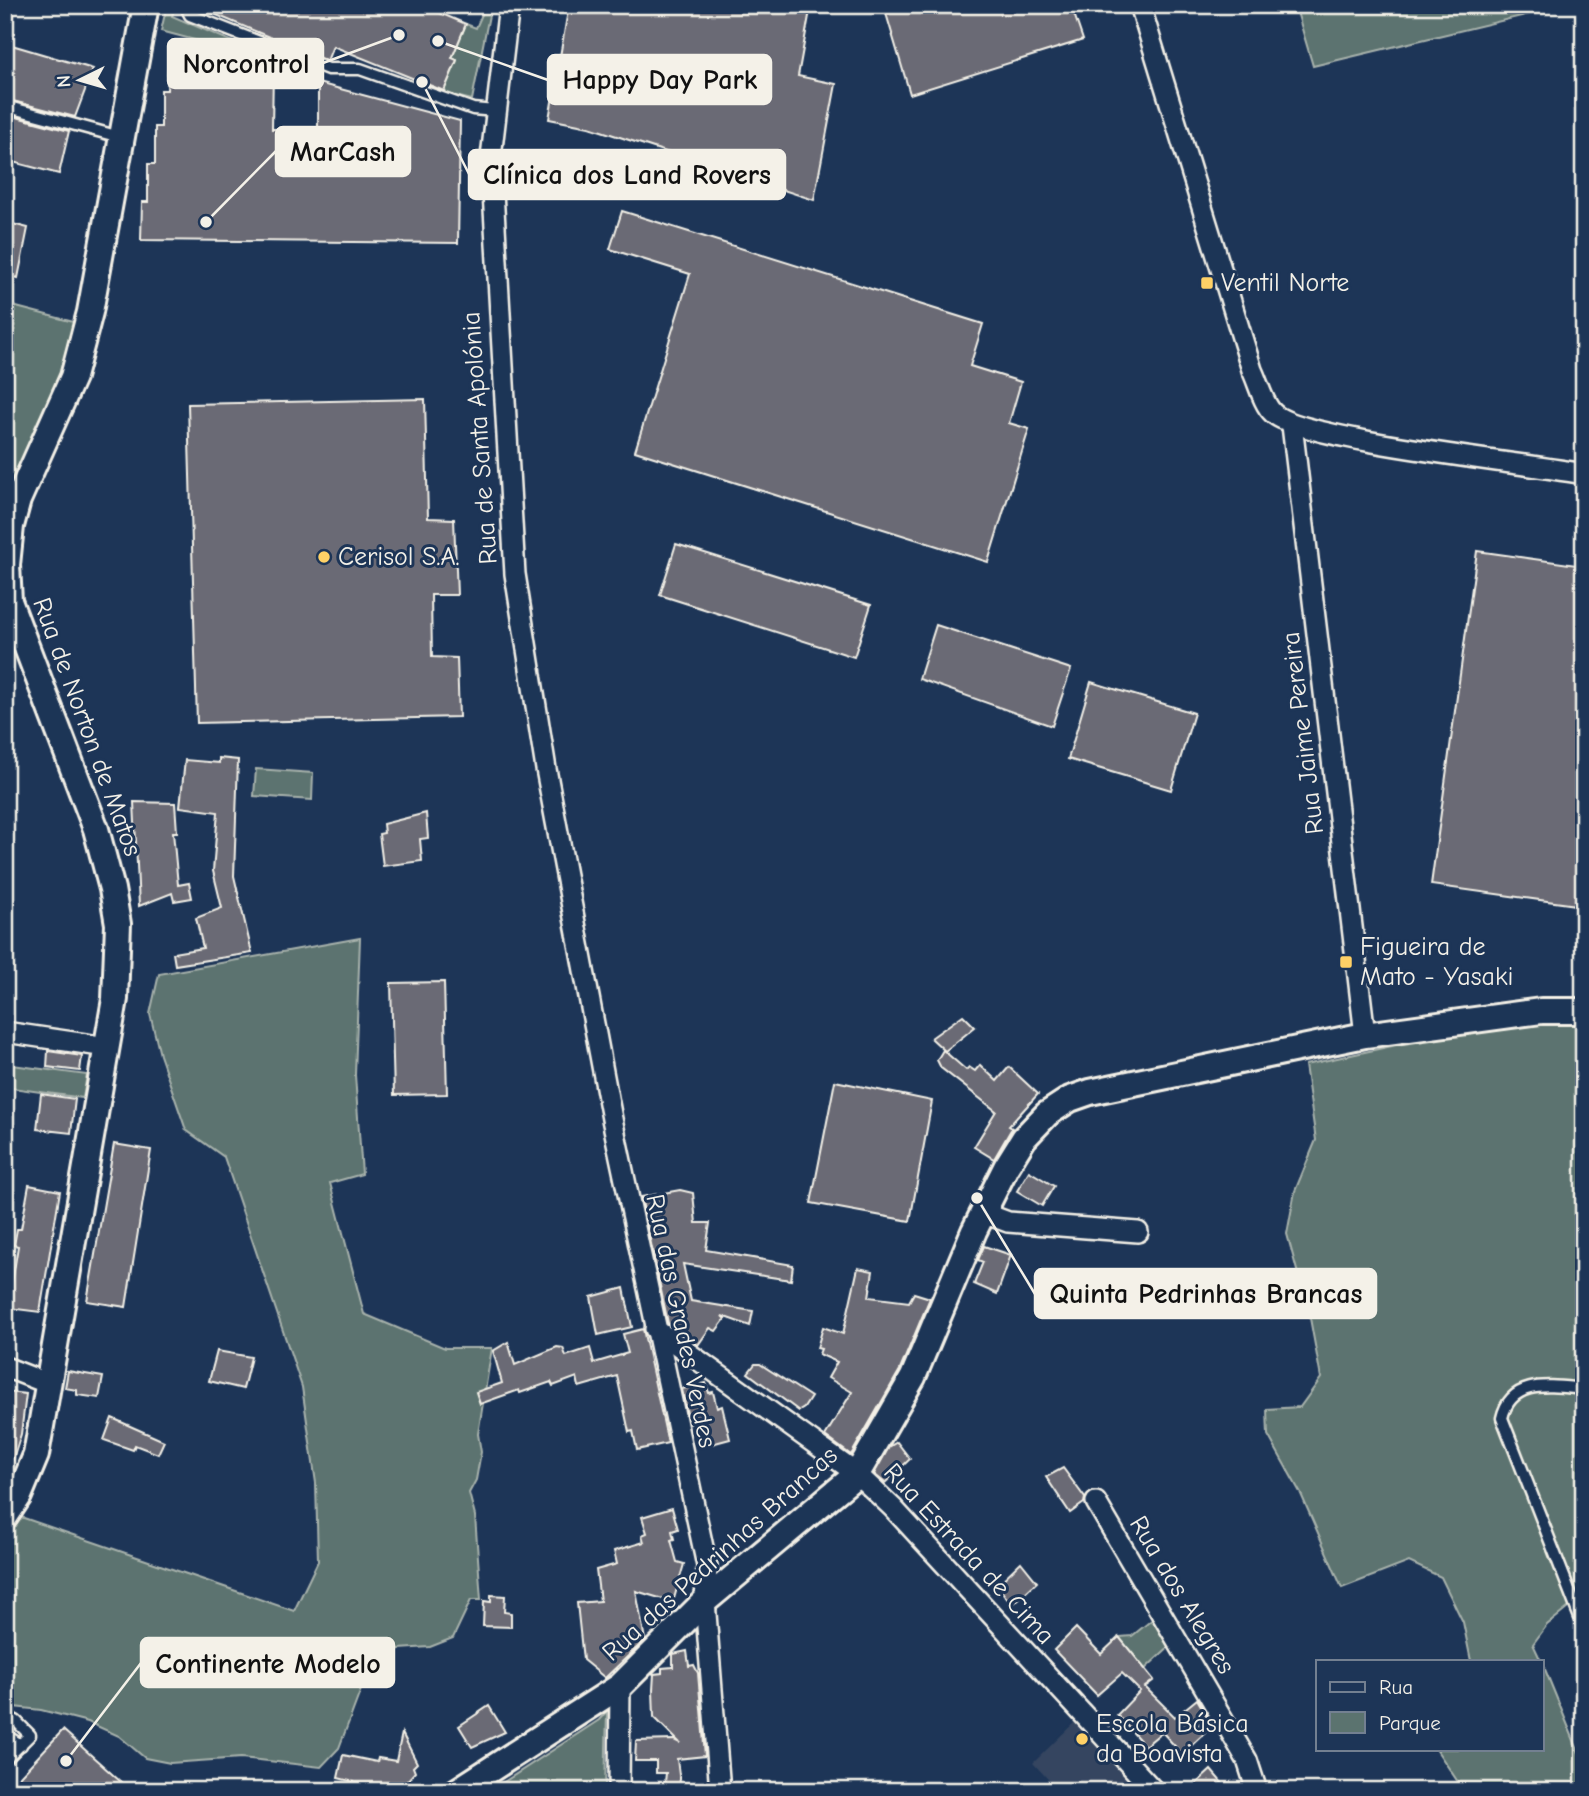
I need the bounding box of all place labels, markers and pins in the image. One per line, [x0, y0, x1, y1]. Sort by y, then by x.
callout: Norcontrol [168, 39, 323, 88]
callout: Happy Day Park [548, 55, 771, 104]
callout: MarCash [276, 127, 410, 176]
callout: Clínica dos Land Rovers [469, 150, 785, 199]
place label: Ventil Norte [1221, 268, 1349, 298]
marker: Ventil Norte [1199, 275, 1215, 291]
place label: Cerisol S.A. [338, 542, 460, 572]
marker: Cerisol S.A. [316, 549, 332, 565]
place label: Figueira de Mato - Yasaki [1360, 932, 1513, 992]
marker: Figueira de Mato - Yasaki [1338, 954, 1354, 970]
callout: Quinta Pedrinhas Brancas [1035, 1269, 1376, 1318]
callout: Continente Modelo [141, 1638, 394, 1687]
place label: Escola Básica da Boavista [1096, 1709, 1249, 1769]
marker: Escola Básica da Boavista [1074, 1731, 1090, 1747]

